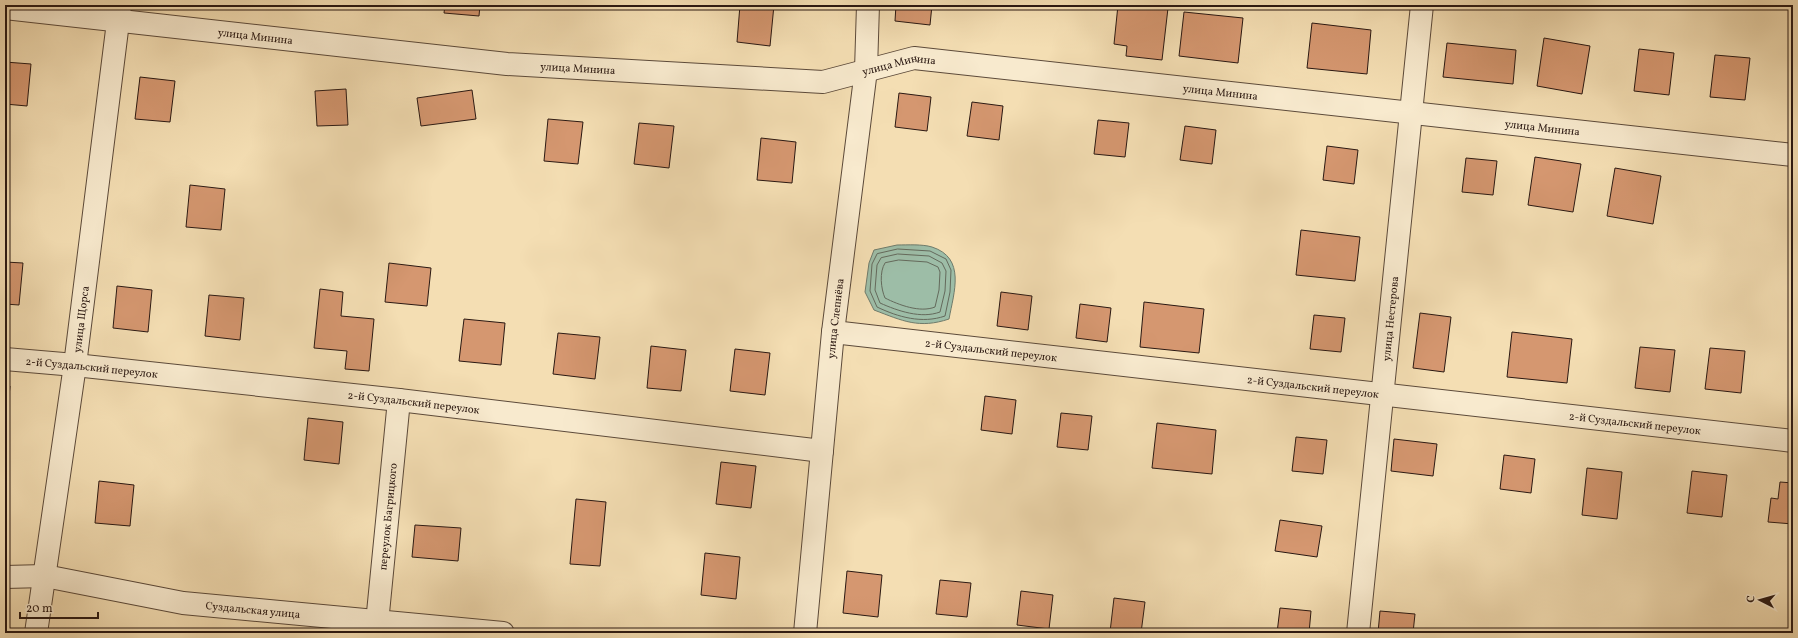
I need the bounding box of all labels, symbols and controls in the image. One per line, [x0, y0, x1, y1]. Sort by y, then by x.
street label: улица Минина [217, 26, 294, 49]
street label: улица Минина [861, 51, 937, 80]
street label: улица Минина [540, 60, 616, 79]
street label: улица Минина [1182, 82, 1259, 105]
street label: улица Минина [1504, 117, 1581, 140]
street label: улица Нестерова [1380, 275, 1403, 362]
street label: улица Слепнёва [825, 277, 849, 359]
street label: улица Щорса [71, 285, 94, 354]
street label: 2-й Суздальский переулок [924, 336, 1058, 366]
street label: 2-й Суздальский переулок [25, 355, 158, 383]
street label: 2-й Суздальский переулок [1246, 373, 1380, 403]
street label: 2-й Суздальский переулок [347, 388, 481, 419]
street label: 2-й Суздальский переулок [1568, 410, 1702, 439]
street label: переулок Багрицкого [376, 462, 402, 571]
north arrow [1740, 580, 1780, 620]
scale bar [20, 594, 98, 620]
text: С [1744, 595, 1759, 603]
street label: Суздальская улица [205, 599, 301, 623]
text: 20 m [26, 601, 53, 617]

